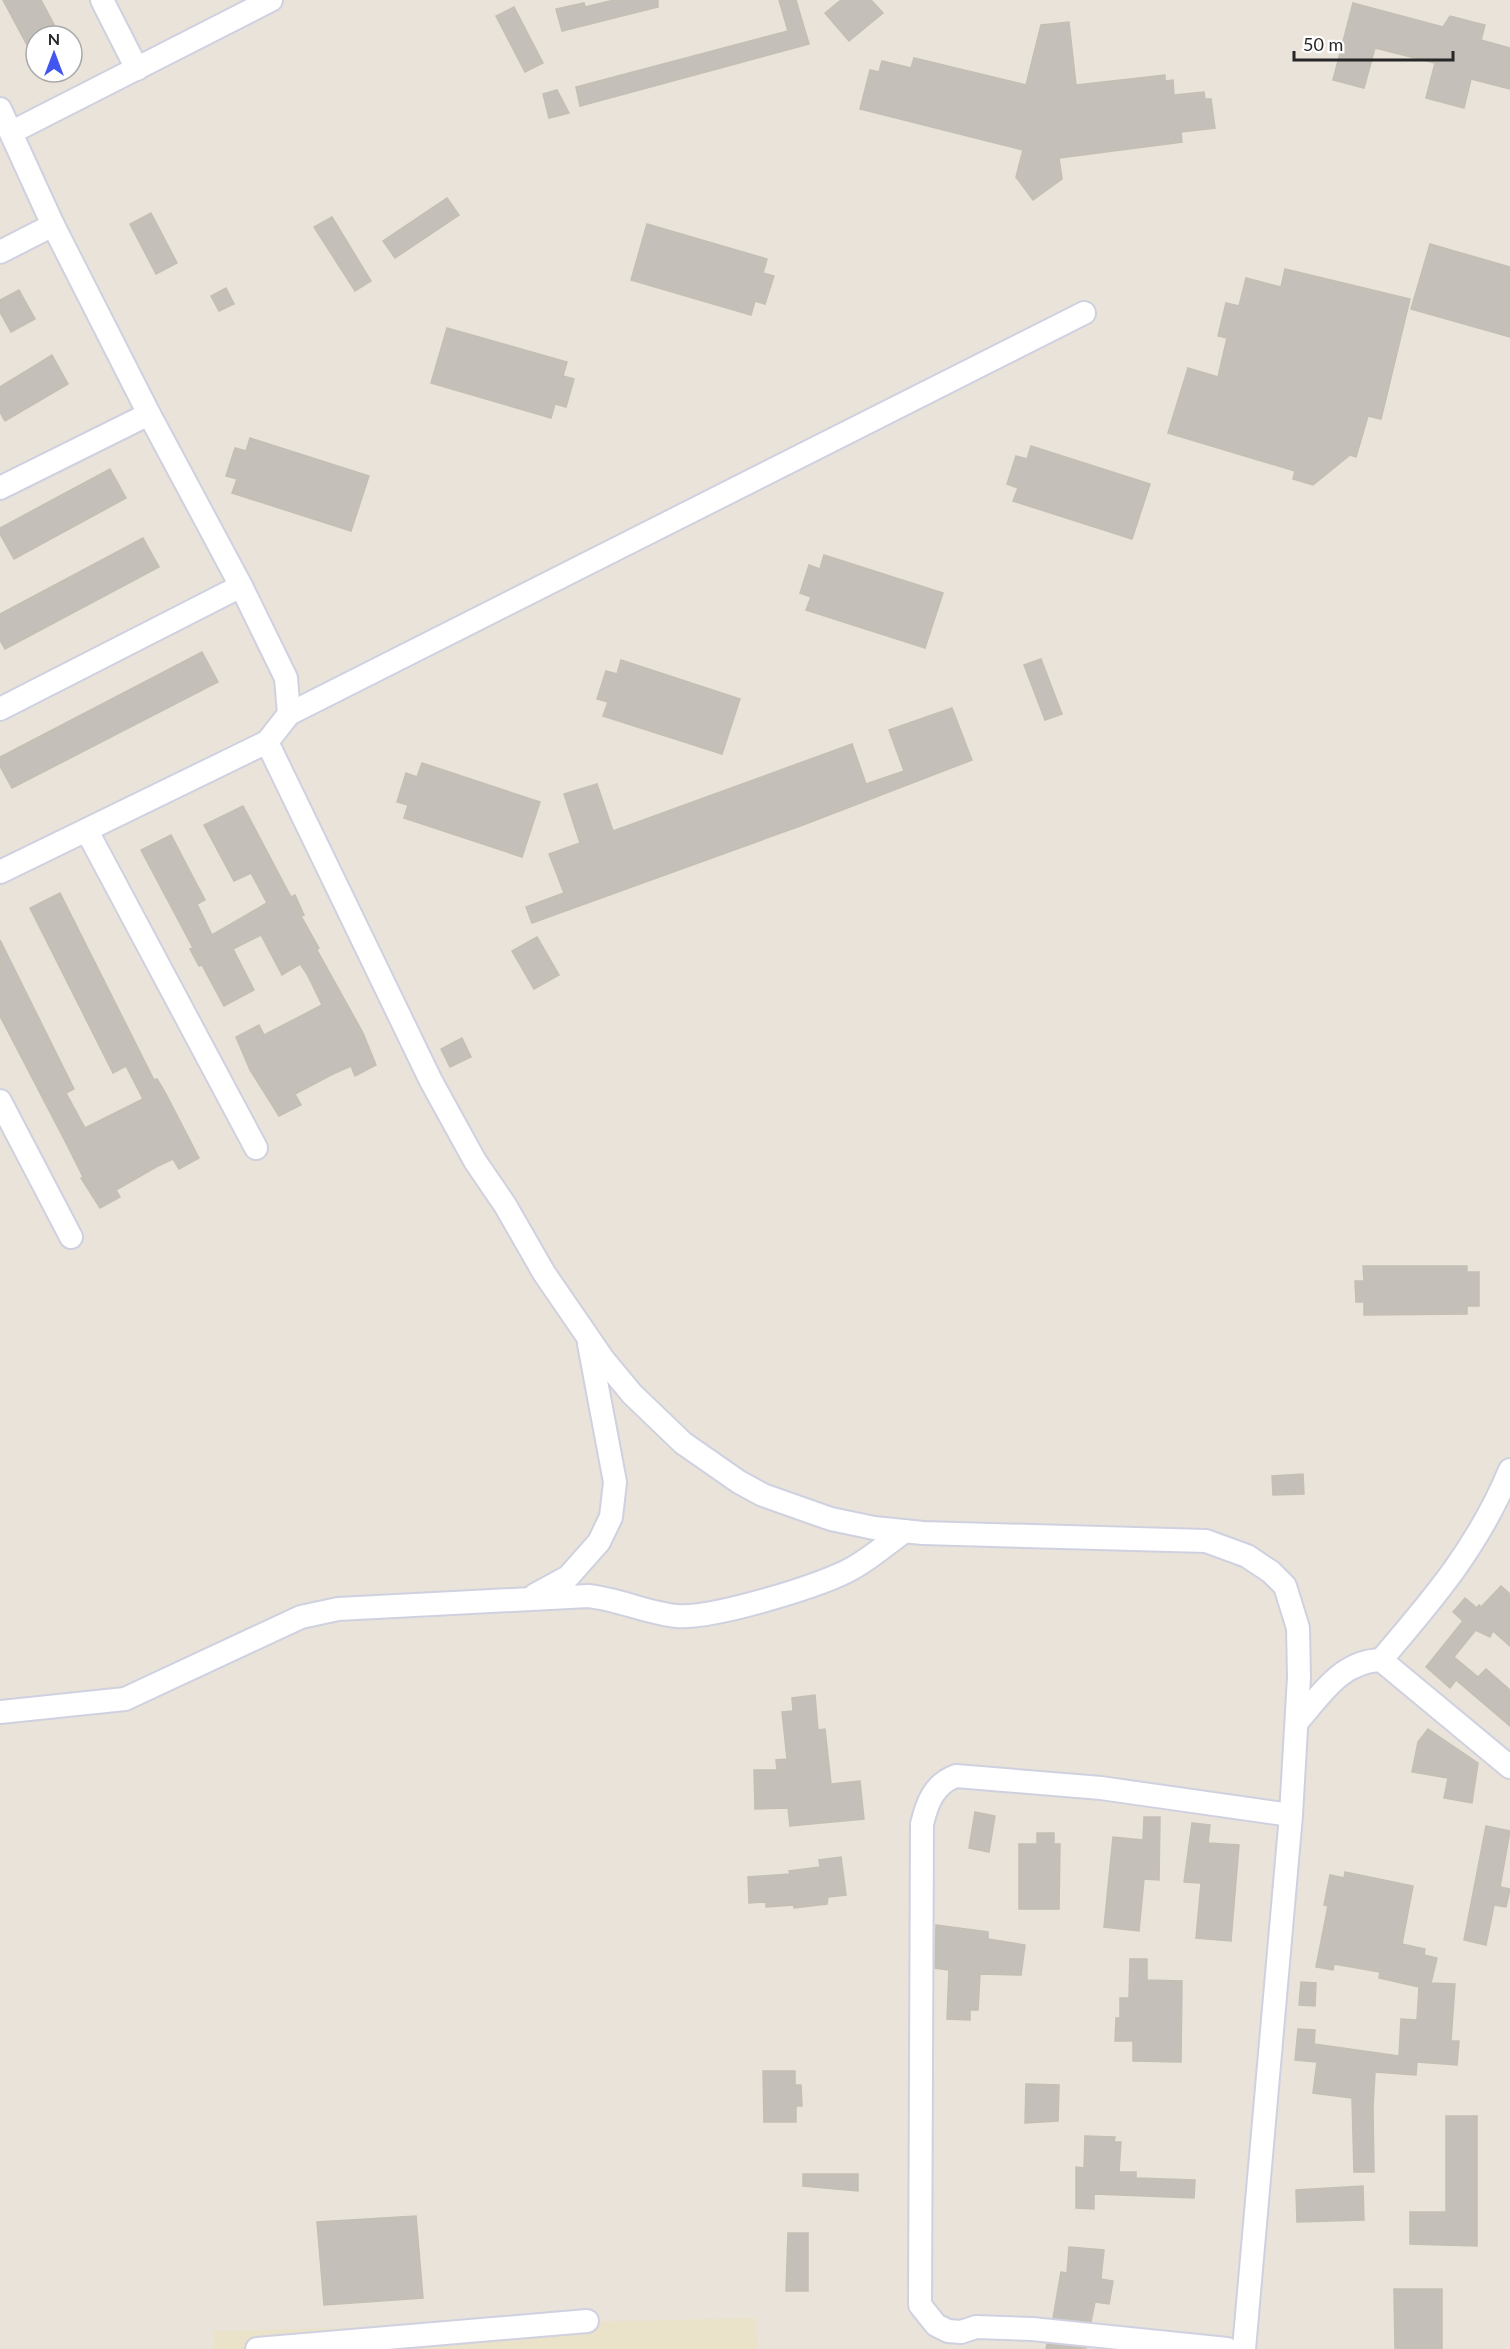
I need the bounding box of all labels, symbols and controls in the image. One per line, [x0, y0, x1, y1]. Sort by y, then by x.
north arrow [24, 24, 84, 84]
scale bar [1294, 24, 1453, 62]
text: N [48, 29, 60, 48]
text: 50 m [1303, 33, 1343, 55]

